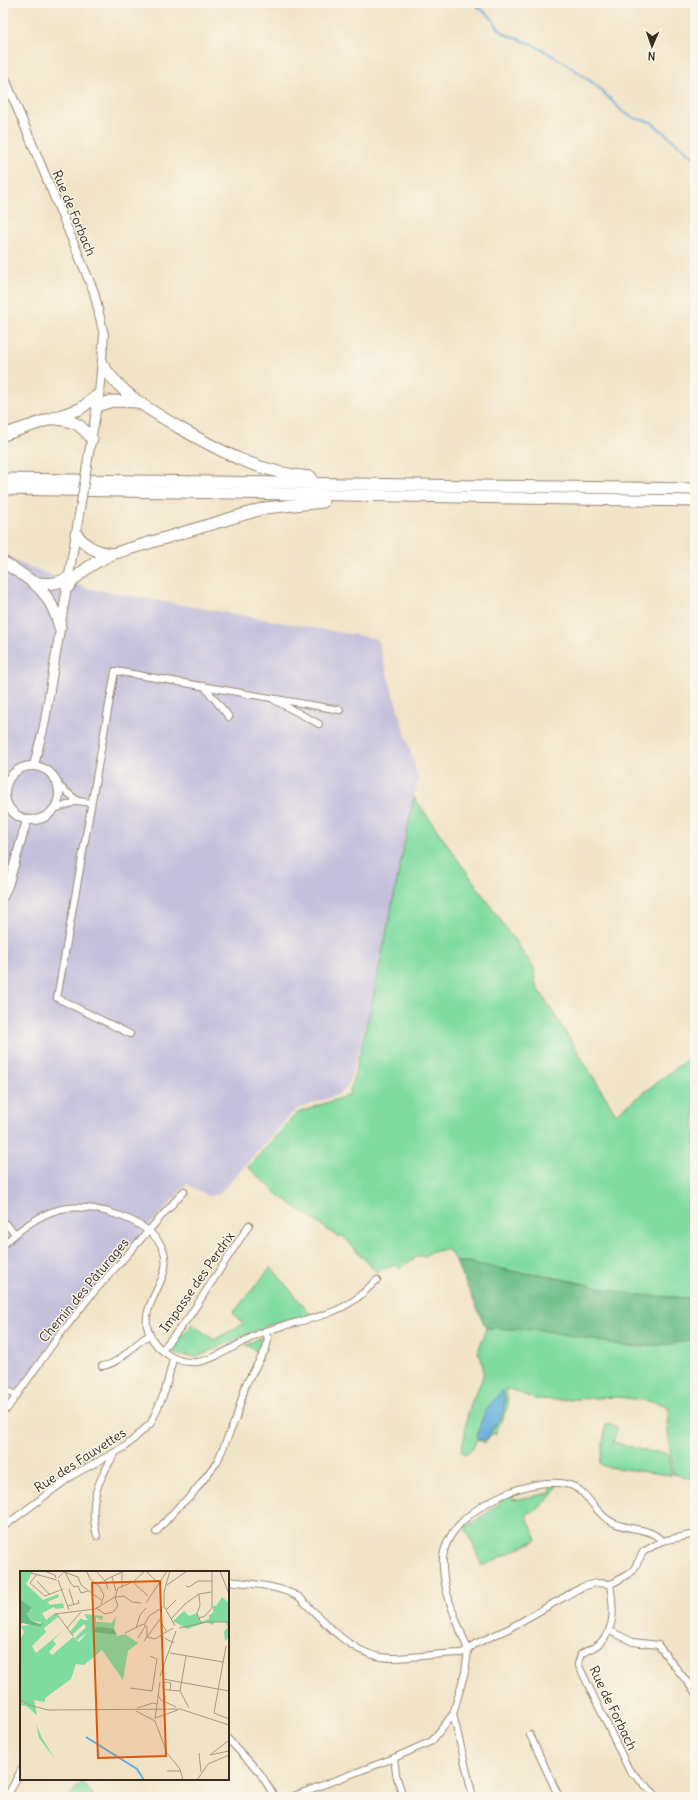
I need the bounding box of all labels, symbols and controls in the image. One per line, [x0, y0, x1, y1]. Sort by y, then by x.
north arrow [632, 26, 672, 66]
text: N [648, 49, 656, 63]
street label: Rue de Forbach [48, 168, 100, 259]
street label: Impasse des Perdrix [156, 1228, 238, 1336]
street label: Chemin des Pâturages [35, 1234, 133, 1346]
street label: Rue des Fauvettes [31, 1424, 129, 1496]
inset map [20, 1571, 229, 1780]
street label: Rue de Forbach [585, 1663, 641, 1753]

